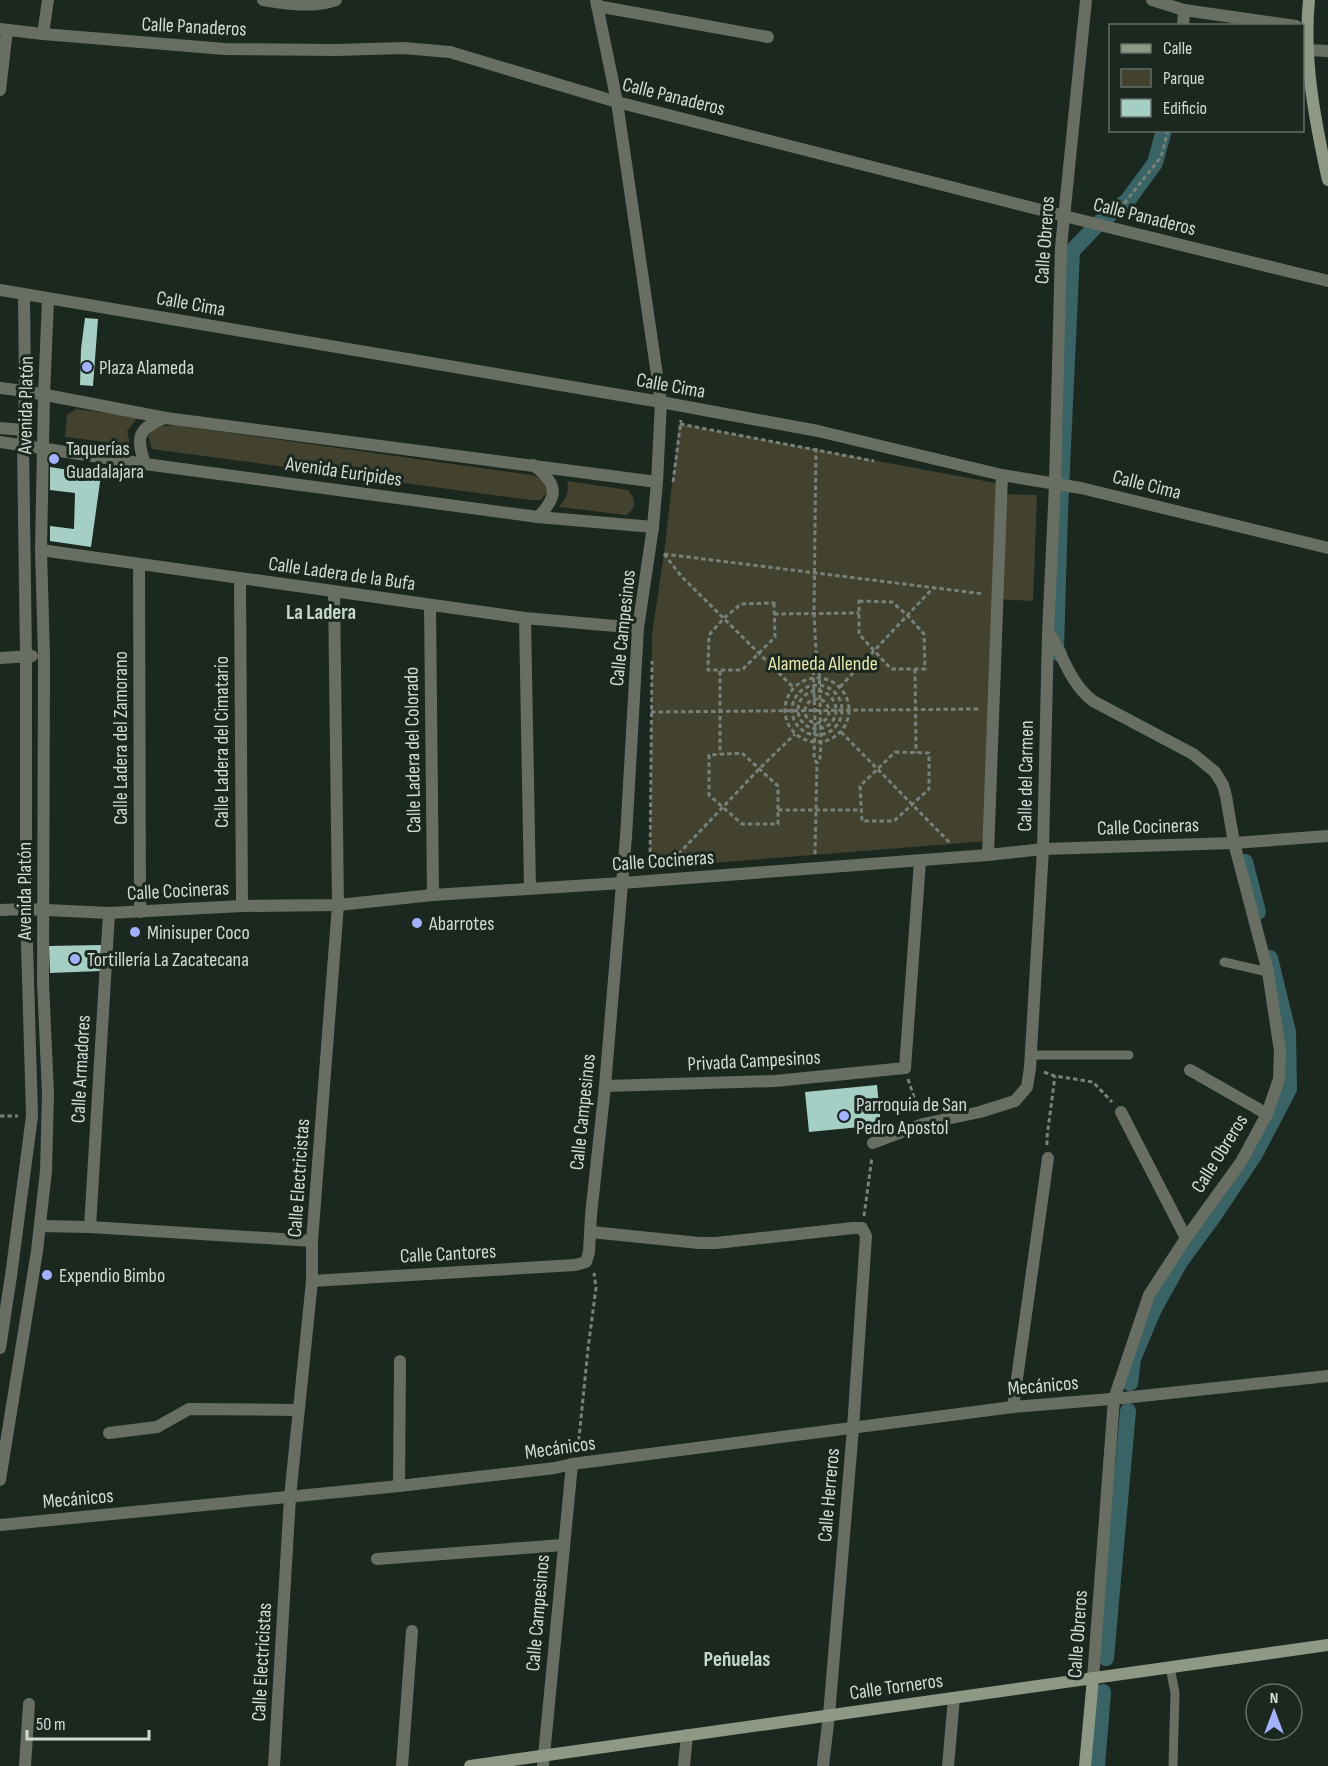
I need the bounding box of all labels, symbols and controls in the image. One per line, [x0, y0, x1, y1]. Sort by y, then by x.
street label: Calle Panaderos [141, 12, 247, 42]
legend [1109, 24, 1304, 132]
text: Calle [1163, 38, 1192, 59]
text: Parque [1163, 68, 1204, 89]
street label: Calle Panaderos [620, 73, 728, 121]
text: Edificio [1163, 98, 1207, 119]
street label: Calle Panaderos [1091, 193, 1199, 241]
street label: Calle Obreros [1030, 195, 1060, 285]
street label: Calle Cima [154, 286, 227, 322]
street label: Avenida Platón [13, 356, 39, 455]
place label: Plaza Alameda [99, 356, 194, 380]
marker: Plaza Alameda [80, 360, 94, 374]
street label: Calle Cima [634, 368, 707, 404]
place label: Taquerías Guadalajara [66, 437, 144, 484]
marker: Taquerías Guadalajara [47, 452, 61, 466]
street label: Avenida Euripides [283, 452, 403, 492]
street label: Calle Cima [1110, 465, 1183, 505]
street label: Calle Ladera de la Bufa [267, 552, 417, 596]
street label: Calle Campesinos [605, 569, 641, 687]
district label: La Ladera [286, 600, 356, 625]
street label: Calle Ladera del Zamorano [109, 651, 133, 825]
park label: Alameda Allende [767, 652, 878, 676]
street label: Calle Ladera del Cimatario [210, 656, 234, 828]
street label: Calle Ladera del Colorado [400, 667, 426, 833]
street label: Calle del Carmen [1013, 720, 1039, 832]
street label: Calle Cocineras [1097, 813, 1200, 841]
street label: Avenida Platón [13, 842, 37, 941]
street label: Calle Cocineras [611, 845, 715, 877]
street label: Calle Cocineras [126, 876, 230, 906]
place label: Abarrotes [428, 912, 494, 936]
marker: Abarrotes [410, 916, 424, 930]
place label: Minisuper Coco [147, 921, 250, 945]
marker: Minisuper Coco [128, 925, 142, 939]
place label: Tortillería La Zacatecana [87, 948, 249, 972]
marker: Tortillería La Zacatecana [68, 952, 82, 966]
street label: Calle Armadores [66, 1014, 96, 1124]
street label: Privada Campesinos [687, 1046, 821, 1076]
street label: Calle Campesinos [565, 1053, 601, 1171]
place label: Parroquia de San Pedro Apostol [856, 1093, 967, 1140]
marker: Parroquia de San Pedro Apostol [837, 1109, 851, 1123]
street label: Calle Obreros [1186, 1110, 1253, 1197]
street label: Calle Electricistas [283, 1118, 315, 1238]
street label: Calle Cantores [399, 1239, 497, 1269]
place label: Expendio Bimbo [59, 1264, 165, 1288]
marker: Expendio Bimbo [40, 1268, 54, 1282]
street label: Mecánicos [1007, 1371, 1080, 1401]
street label: Mecánicos [523, 1431, 597, 1465]
street label: Calle Herreros [813, 1447, 845, 1543]
street label: Mecánicos [42, 1484, 115, 1514]
street label: Calle Campesinos [521, 1554, 555, 1672]
street label: Calle Obreros [1063, 1589, 1093, 1679]
street label: Calle Electricistas [247, 1602, 277, 1722]
district label: Peñuelas [704, 1647, 770, 1672]
street label: Calle Torneros [848, 1669, 944, 1705]
north arrow [1244, 1682, 1304, 1742]
text: N [1270, 1689, 1278, 1708]
scale bar [27, 1703, 148, 1741]
text: 50 m [36, 1714, 66, 1735]

